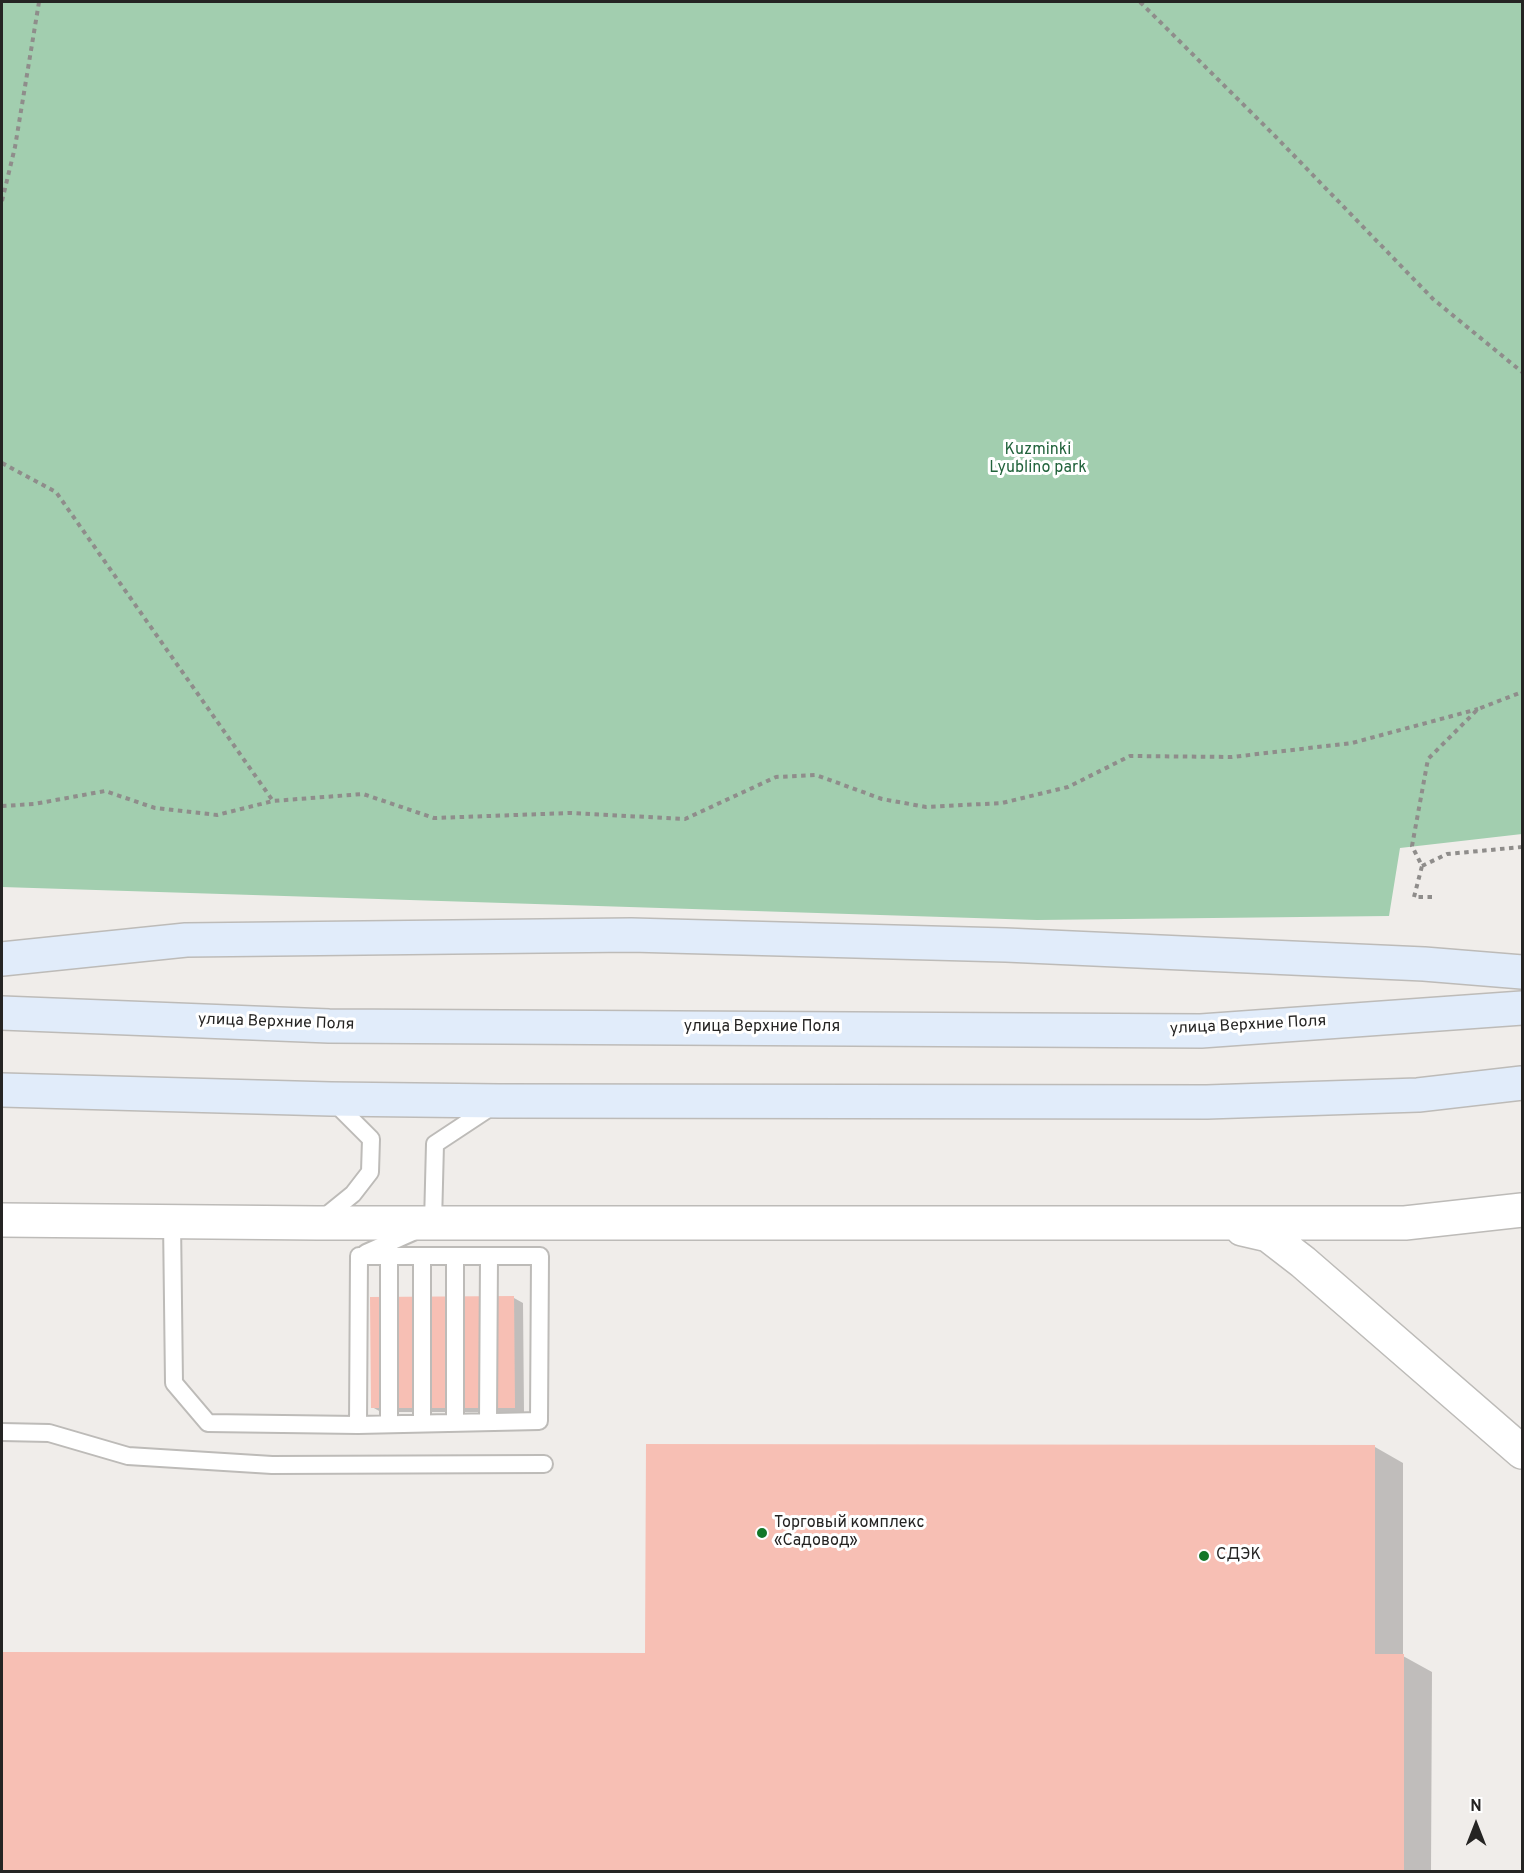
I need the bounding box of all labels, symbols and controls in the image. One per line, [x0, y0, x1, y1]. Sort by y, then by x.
park label: Kuzminki Lyublino park [989, 441, 1087, 479]
street label: улица Верхние Поля [197, 1011, 355, 1035]
street label: улица Верхние Поля [1169, 1012, 1327, 1040]
street label: улица Верхние Поля [684, 1018, 840, 1038]
place label: Торговый комплекс «Садовод» [774, 1514, 924, 1552]
marker: Торговый комплекс «Садовод» [755, 1526, 769, 1540]
place label: СДЭК [1216, 1546, 1261, 1566]
marker: СДЭК [1197, 1549, 1211, 1563]
north arrow [1446, 1795, 1506, 1855]
text: N [1470, 1797, 1482, 1817]

